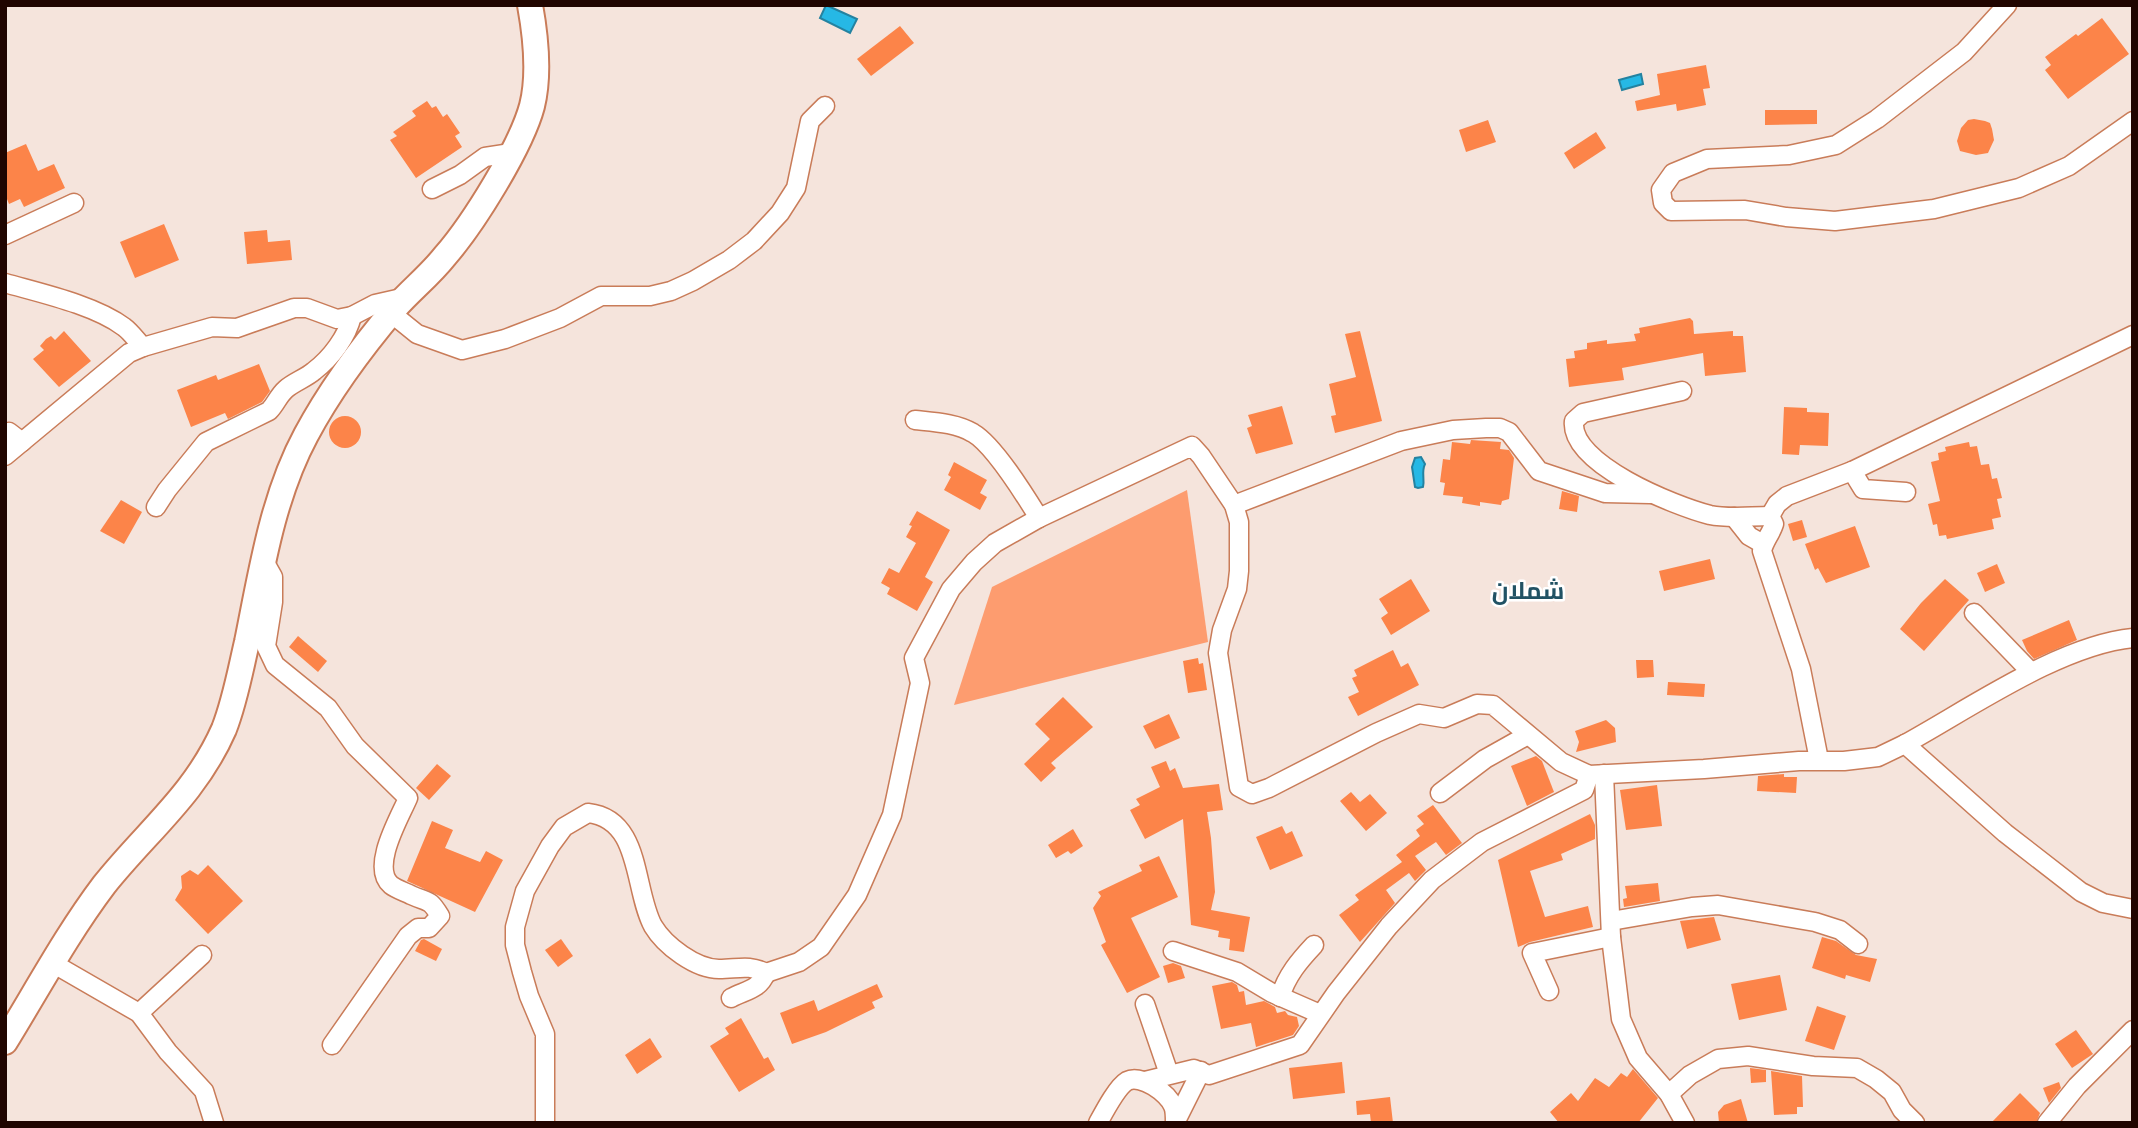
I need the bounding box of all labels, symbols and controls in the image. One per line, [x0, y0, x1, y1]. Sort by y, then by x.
district label: شملان [1492, 577, 1564, 605]

